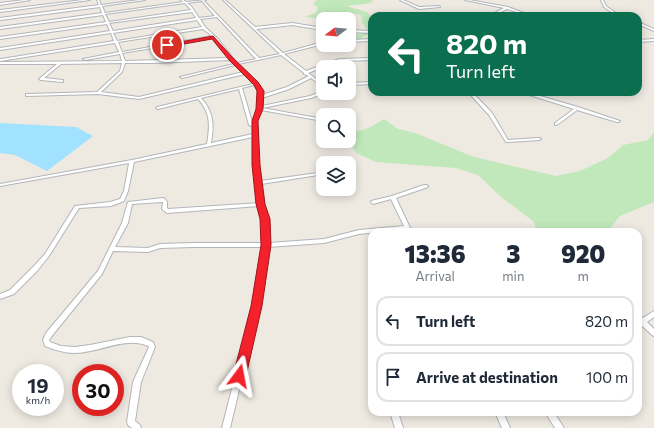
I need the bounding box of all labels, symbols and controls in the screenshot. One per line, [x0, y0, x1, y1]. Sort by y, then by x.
north arrow [316, 12, 356, 52]
map controls [316, 12, 356, 196]
text: 820 m [446, 26, 527, 60]
pin [150, 28, 184, 62]
icon: left [380, 28, 432, 80]
icon: arrive [156, 34, 178, 56]
button: sound [316, 60, 356, 100]
text: Turn left [446, 60, 515, 82]
button: search [316, 108, 356, 148]
button: layers [316, 156, 356, 196]
text: 13:36 [405, 239, 466, 268]
text: 3 [506, 239, 520, 268]
text: 920 [561, 239, 605, 268]
text: Arrival [415, 268, 455, 284]
text: min [502, 268, 524, 284]
text: m [577, 268, 589, 284]
icon: left [382, 310, 404, 332]
text: Turn left [416, 312, 475, 330]
text: 820 m [585, 312, 628, 330]
position arrow [218, 355, 260, 397]
speed limit sign: 30 [72, 364, 124, 416]
icon: arrive [382, 366, 404, 388]
text: Arrive at destination [416, 368, 558, 386]
text: 100 m [586, 368, 628, 386]
text: 19 [27, 373, 49, 397]
text: km/h [26, 394, 50, 406]

